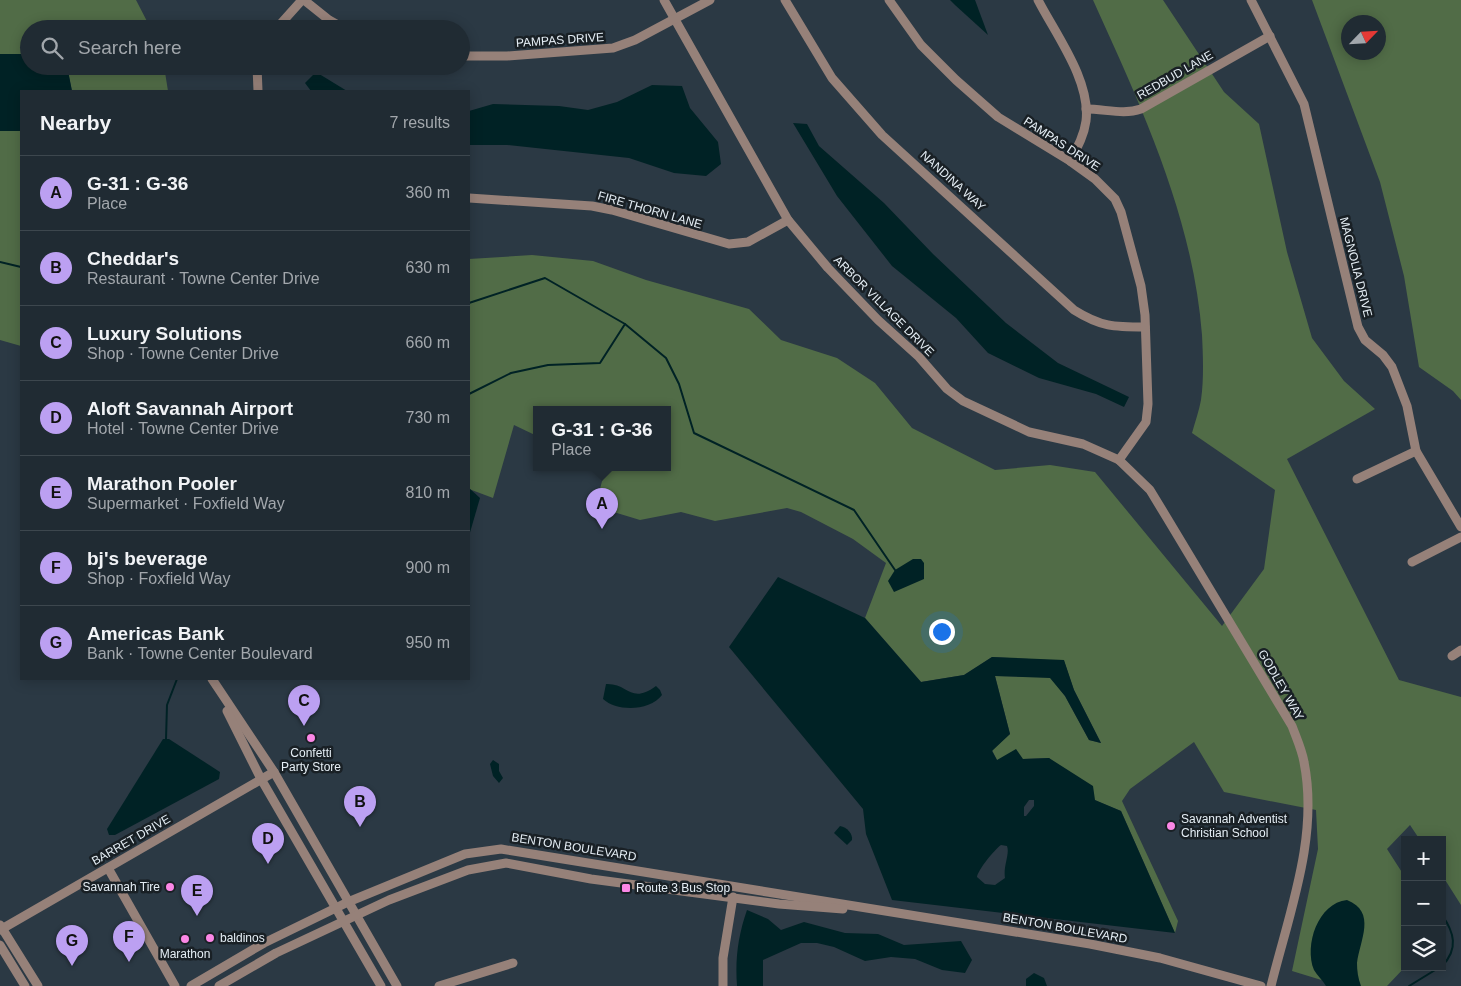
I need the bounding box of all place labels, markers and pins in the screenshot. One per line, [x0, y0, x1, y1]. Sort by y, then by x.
pin: A [586, 488, 618, 529]
pin: C [288, 685, 320, 726]
marker: Confetti Party Store [305, 732, 317, 744]
place label: Confetti Party Store [281, 746, 341, 774]
pin: B [344, 786, 376, 827]
place label: Savannah Adventist Christian School [1181, 812, 1288, 840]
marker: Savannah Adventist Christian School [1165, 820, 1177, 832]
pin: D [252, 823, 284, 864]
pin: E [181, 875, 213, 916]
place label: Savannah Tire [83, 880, 160, 894]
marker: Savannah Tire [164, 881, 176, 893]
place label: Route 3 Bus Stop [636, 881, 730, 895]
marker: Route 3 Bus Stop [620, 882, 632, 894]
pin: F [113, 921, 145, 962]
pin: G [56, 925, 88, 966]
place label: baldinos [220, 931, 265, 945]
marker: baldinos [204, 932, 216, 944]
marker: Marathon [179, 933, 191, 945]
place label: Marathon [160, 947, 210, 961]

